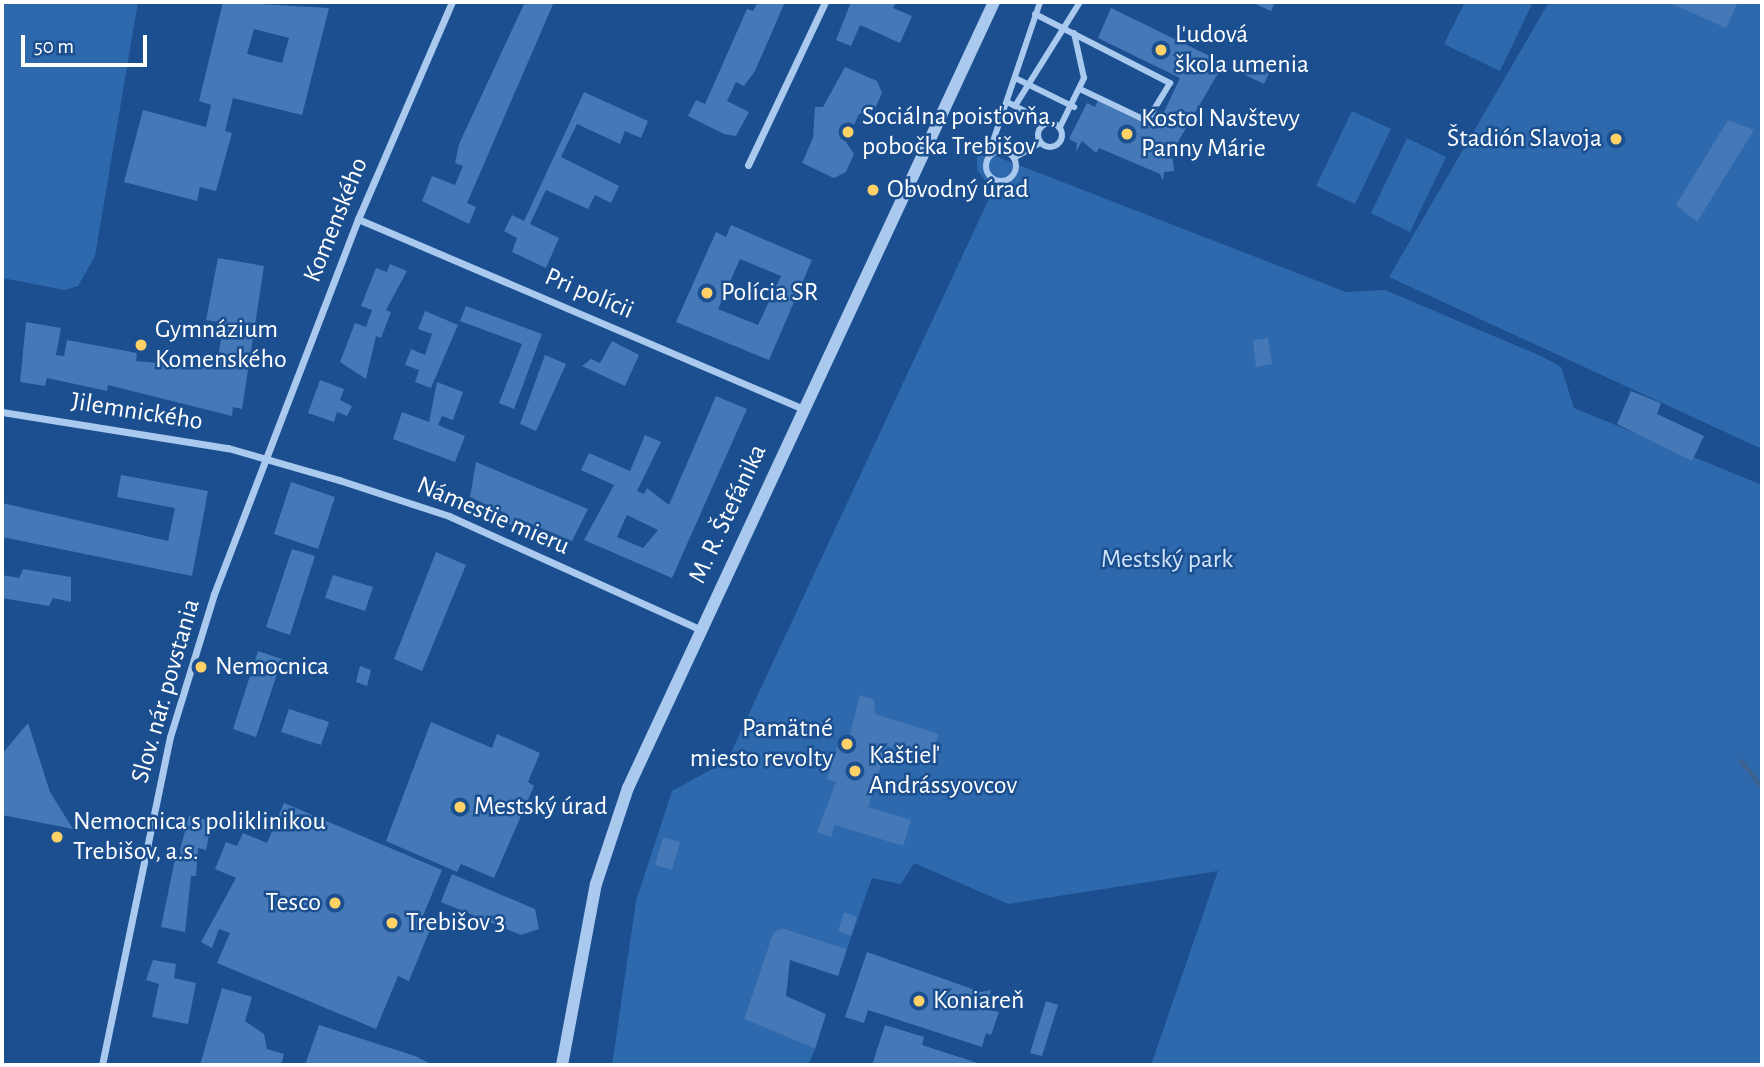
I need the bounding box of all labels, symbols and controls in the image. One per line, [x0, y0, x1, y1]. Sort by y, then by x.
place label: Ľudová škola umenia [1175, 19, 1309, 80]
scale bar [24, 21, 150, 65]
text: 50 m [34, 36, 74, 57]
marker: Ľudová škola umenia [1153, 42, 1169, 58]
place label: Sociálna poisťovňa, pobočka Trebišov [862, 101, 1056, 162]
place label: Kostol Navštevy Panny Márie [1141, 103, 1300, 164]
place label: Štadión Slavoja [1447, 123, 1602, 155]
marker: Sociálna poisťovňa, pobočka Trebišov [840, 124, 856, 140]
marker: Kostol Navštevy Panny Márie [1119, 126, 1135, 142]
marker: Štadión Slavoja [1608, 131, 1624, 147]
street label: Komenského [297, 153, 375, 287]
place label: Obvodný úrad [887, 174, 1029, 206]
marker: Obvodný úrad [865, 182, 881, 198]
street label: Pri polícii [540, 261, 638, 327]
place label: Polícia SR [721, 277, 818, 309]
marker: Polícia SR [699, 285, 715, 301]
place label: Gymnázium Komenského [155, 314, 287, 376]
marker: Gymnázium Komenského [133, 337, 149, 353]
street label: Jilemnického [69, 386, 205, 438]
street label: M. R. Štefánika [682, 439, 774, 589]
street label: Námestie mieru [412, 470, 574, 562]
park label: Mestský park [1101, 544, 1233, 576]
street label: Slov. nár. povstania [125, 595, 207, 787]
place label: Nemocnica [215, 651, 329, 683]
marker: Nemocnica [193, 659, 209, 675]
place label: Pamätné miesto revolty [690, 713, 833, 774]
marker: Pamätné miesto revolty [839, 736, 855, 752]
place label: Kaštieľ Andrássyovcov [869, 740, 1017, 802]
marker: Kaštieľ Andrássyovcov [847, 763, 863, 779]
place label: Mestský úrad [474, 791, 607, 823]
marker: Mestský úrad [452, 799, 468, 815]
place label: Nemocnica s poliklinikou Trebišov, a.s. [73, 806, 326, 868]
marker: Nemocnica s poliklinikou Trebišov, a.s. [47, 827, 67, 847]
place label: Tesco [266, 887, 321, 919]
marker: Tesco [327, 895, 343, 911]
place label: Trebišov 3 [406, 907, 505, 939]
marker: Trebišov 3 [384, 915, 400, 931]
place label: Koniareň [933, 985, 1024, 1017]
marker: Koniareň [911, 993, 927, 1009]

